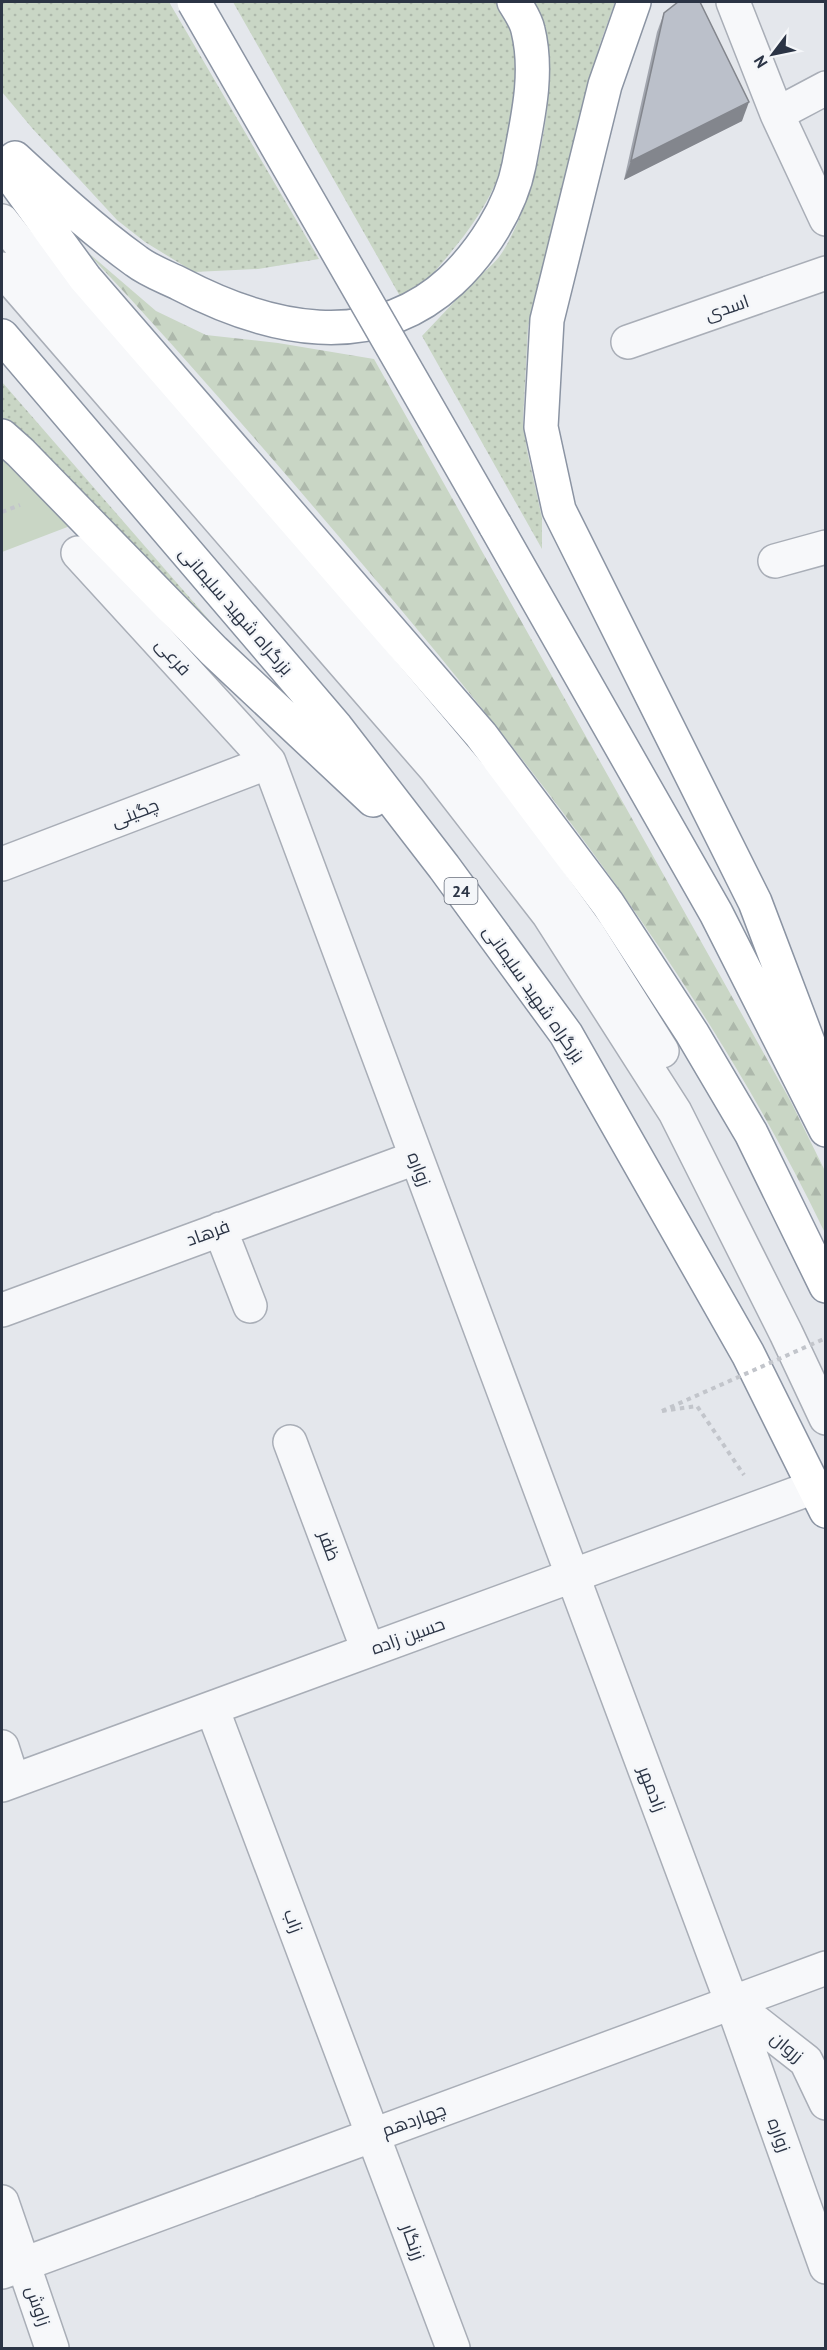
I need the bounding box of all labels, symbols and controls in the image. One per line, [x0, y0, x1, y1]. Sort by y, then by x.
north arrow [743, 24, 803, 84]
text: N [749, 52, 772, 72]
street label: اسدی [702, 289, 752, 326]
street label: بزرگراه شهید سلیمانی [174, 542, 299, 680]
street label: فرعی [150, 633, 196, 680]
street label: چگینی [108, 793, 162, 833]
road number: 24 [444, 878, 478, 904]
street label: بزرگراه شهید سلیمانی [478, 920, 591, 1067]
street label: زواره [403, 1149, 436, 1189]
street label: فرهاد [183, 1214, 233, 1251]
street label: ظفر [313, 1527, 345, 1564]
street label: حسین زاده [368, 1612, 448, 1659]
street label: زادمهر [633, 1762, 672, 1815]
street label: زاب [278, 1906, 308, 1936]
street label: زروان [766, 2026, 809, 2067]
street label: چهاردهم [379, 2097, 449, 2143]
street label: زواره [763, 2115, 796, 2155]
street label: زرنگار [396, 2220, 431, 2263]
street label: زاوش [21, 2283, 56, 2329]

